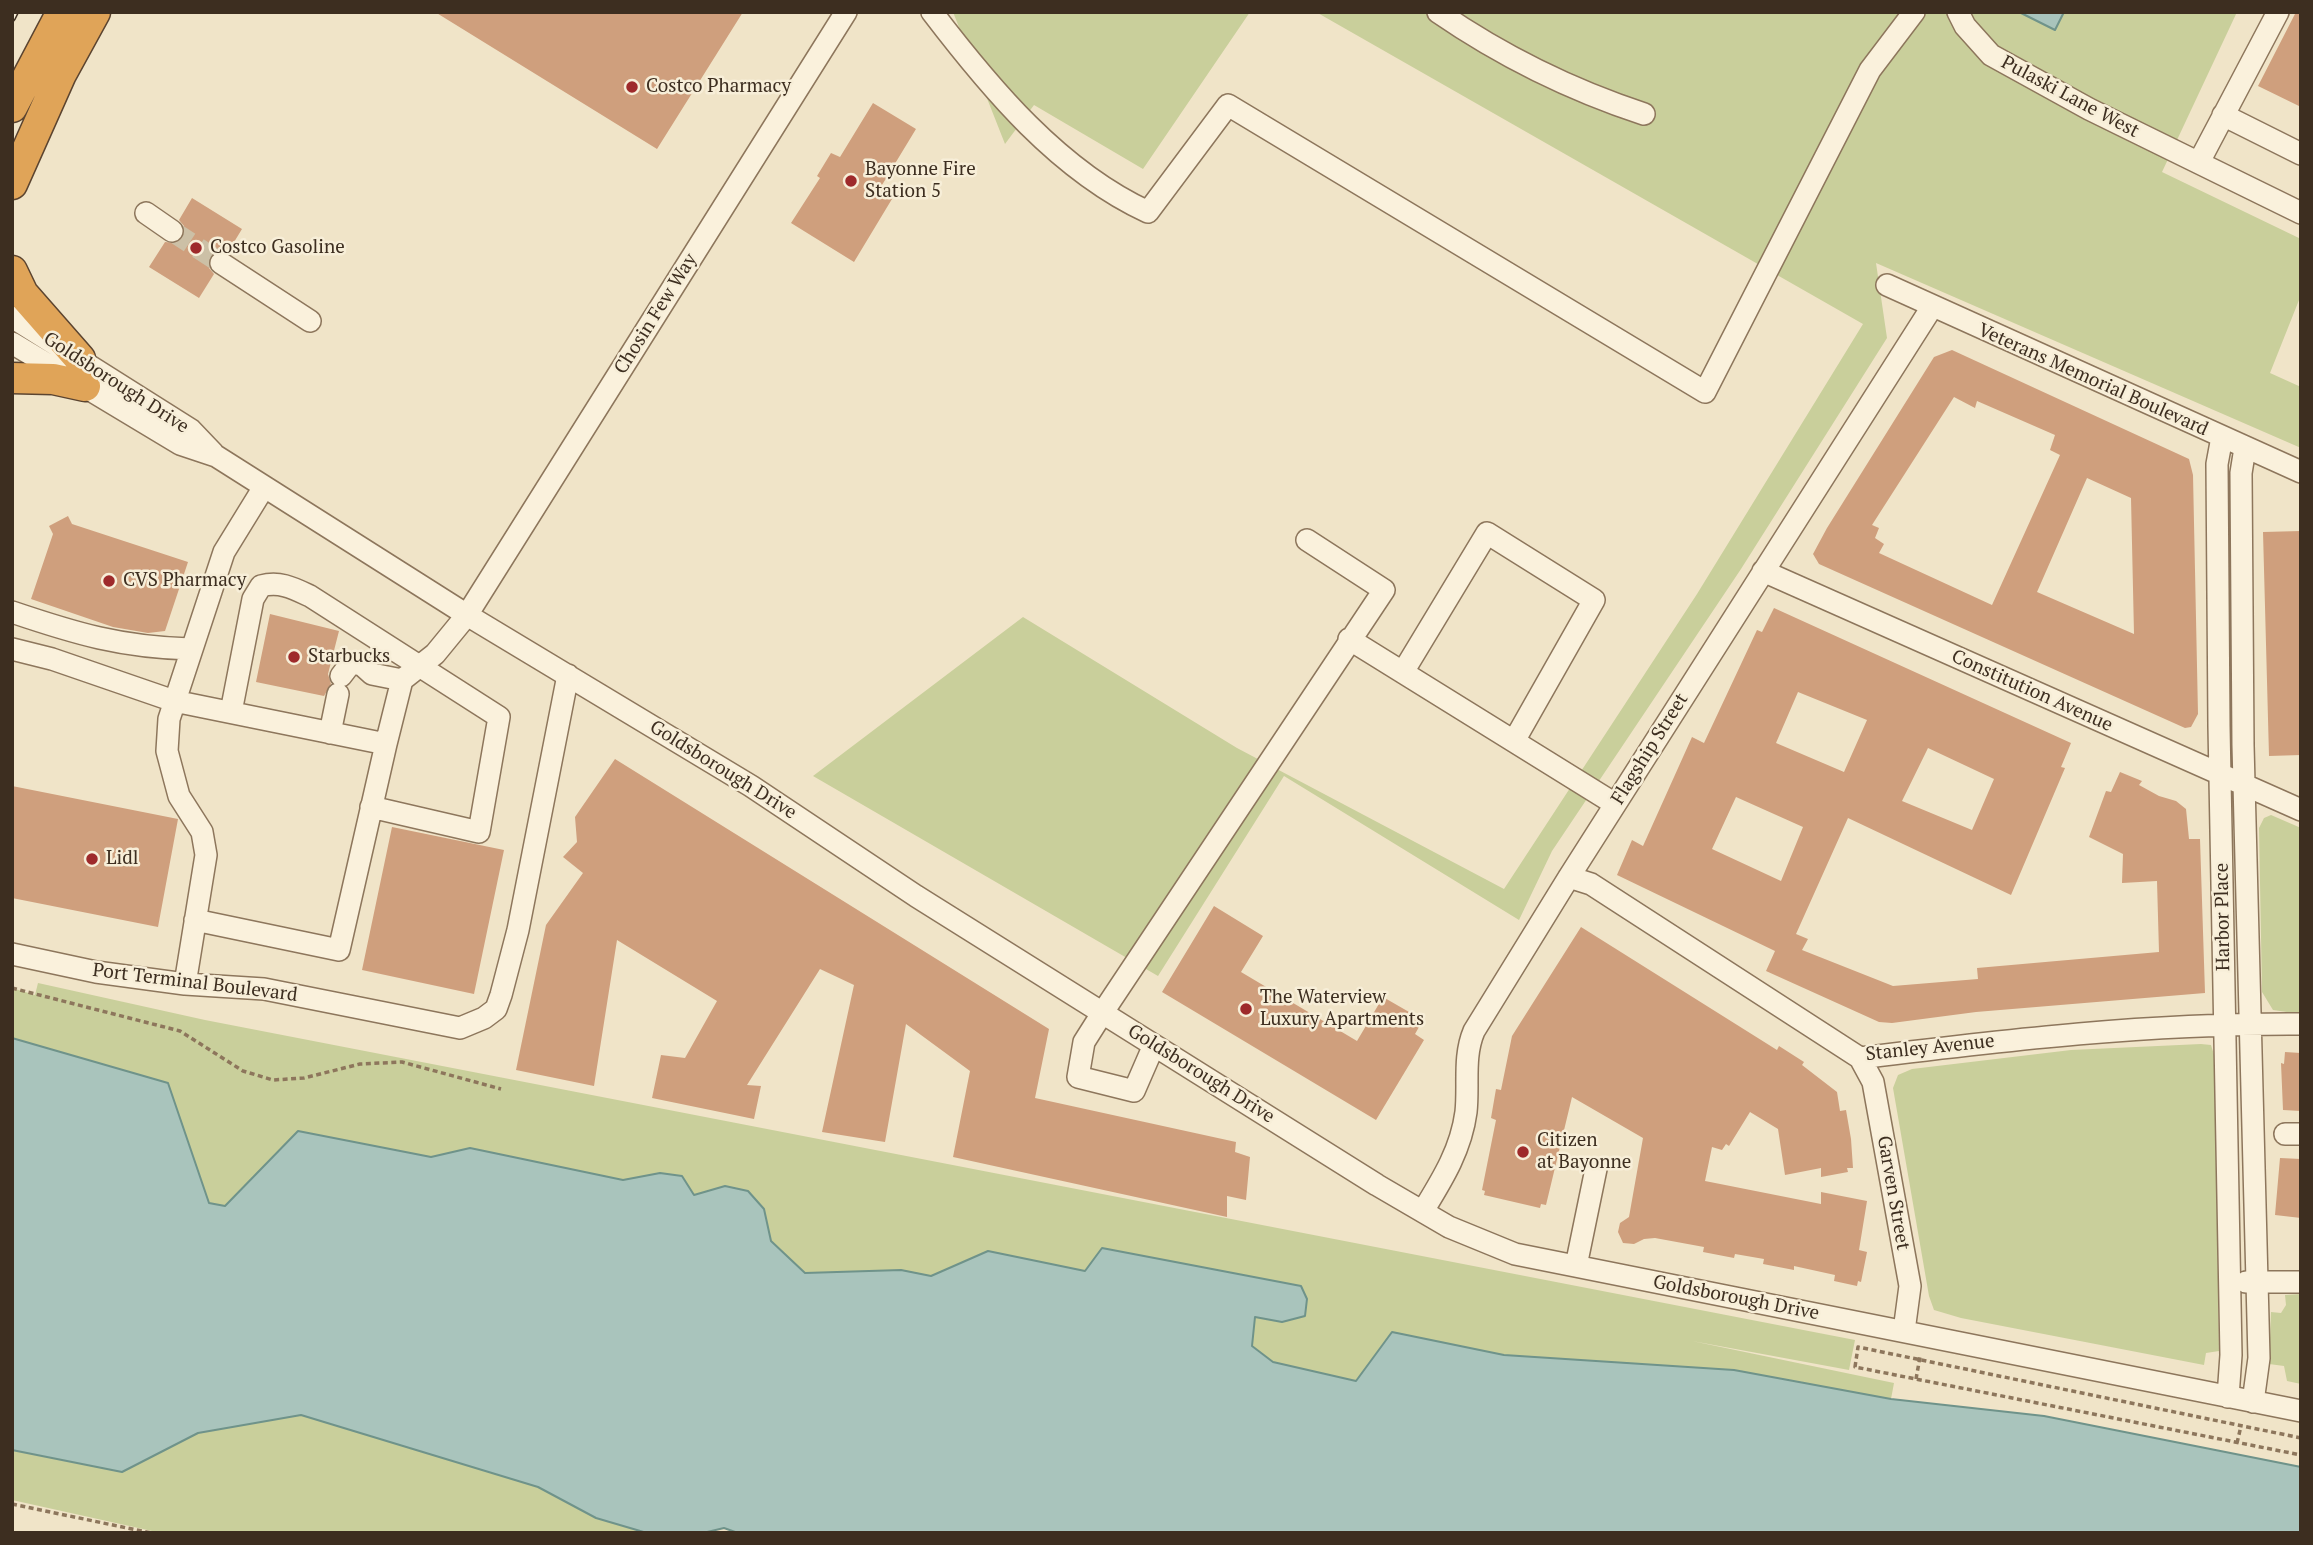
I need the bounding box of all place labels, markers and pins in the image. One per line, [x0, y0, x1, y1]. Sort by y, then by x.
place label: Costco Pharmacy [646, 76, 791, 98]
marker: Costco Pharmacy [624, 79, 640, 95]
place label: Bayonne Fire Station 5 [865, 159, 976, 203]
marker: Bayonne Fire Station 5 [843, 173, 859, 189]
place label: Costco Gasoline [210, 237, 345, 259]
marker: Costco Gasoline [188, 240, 204, 256]
place label: CVS Pharmacy [123, 570, 246, 592]
marker: CVS Pharmacy [101, 573, 117, 589]
place label: Starbucks [308, 646, 390, 668]
marker: Starbucks [286, 649, 302, 665]
place label: Lidl [106, 848, 138, 870]
marker: Lidl [84, 851, 100, 867]
place label: The Waterview Luxury Apartments [1260, 987, 1424, 1031]
marker: The Waterview Luxury Apartments [1238, 1001, 1254, 1017]
place label: Citizen at Bayonne [1537, 1130, 1631, 1174]
marker: Citizen at Bayonne [1515, 1144, 1531, 1160]

